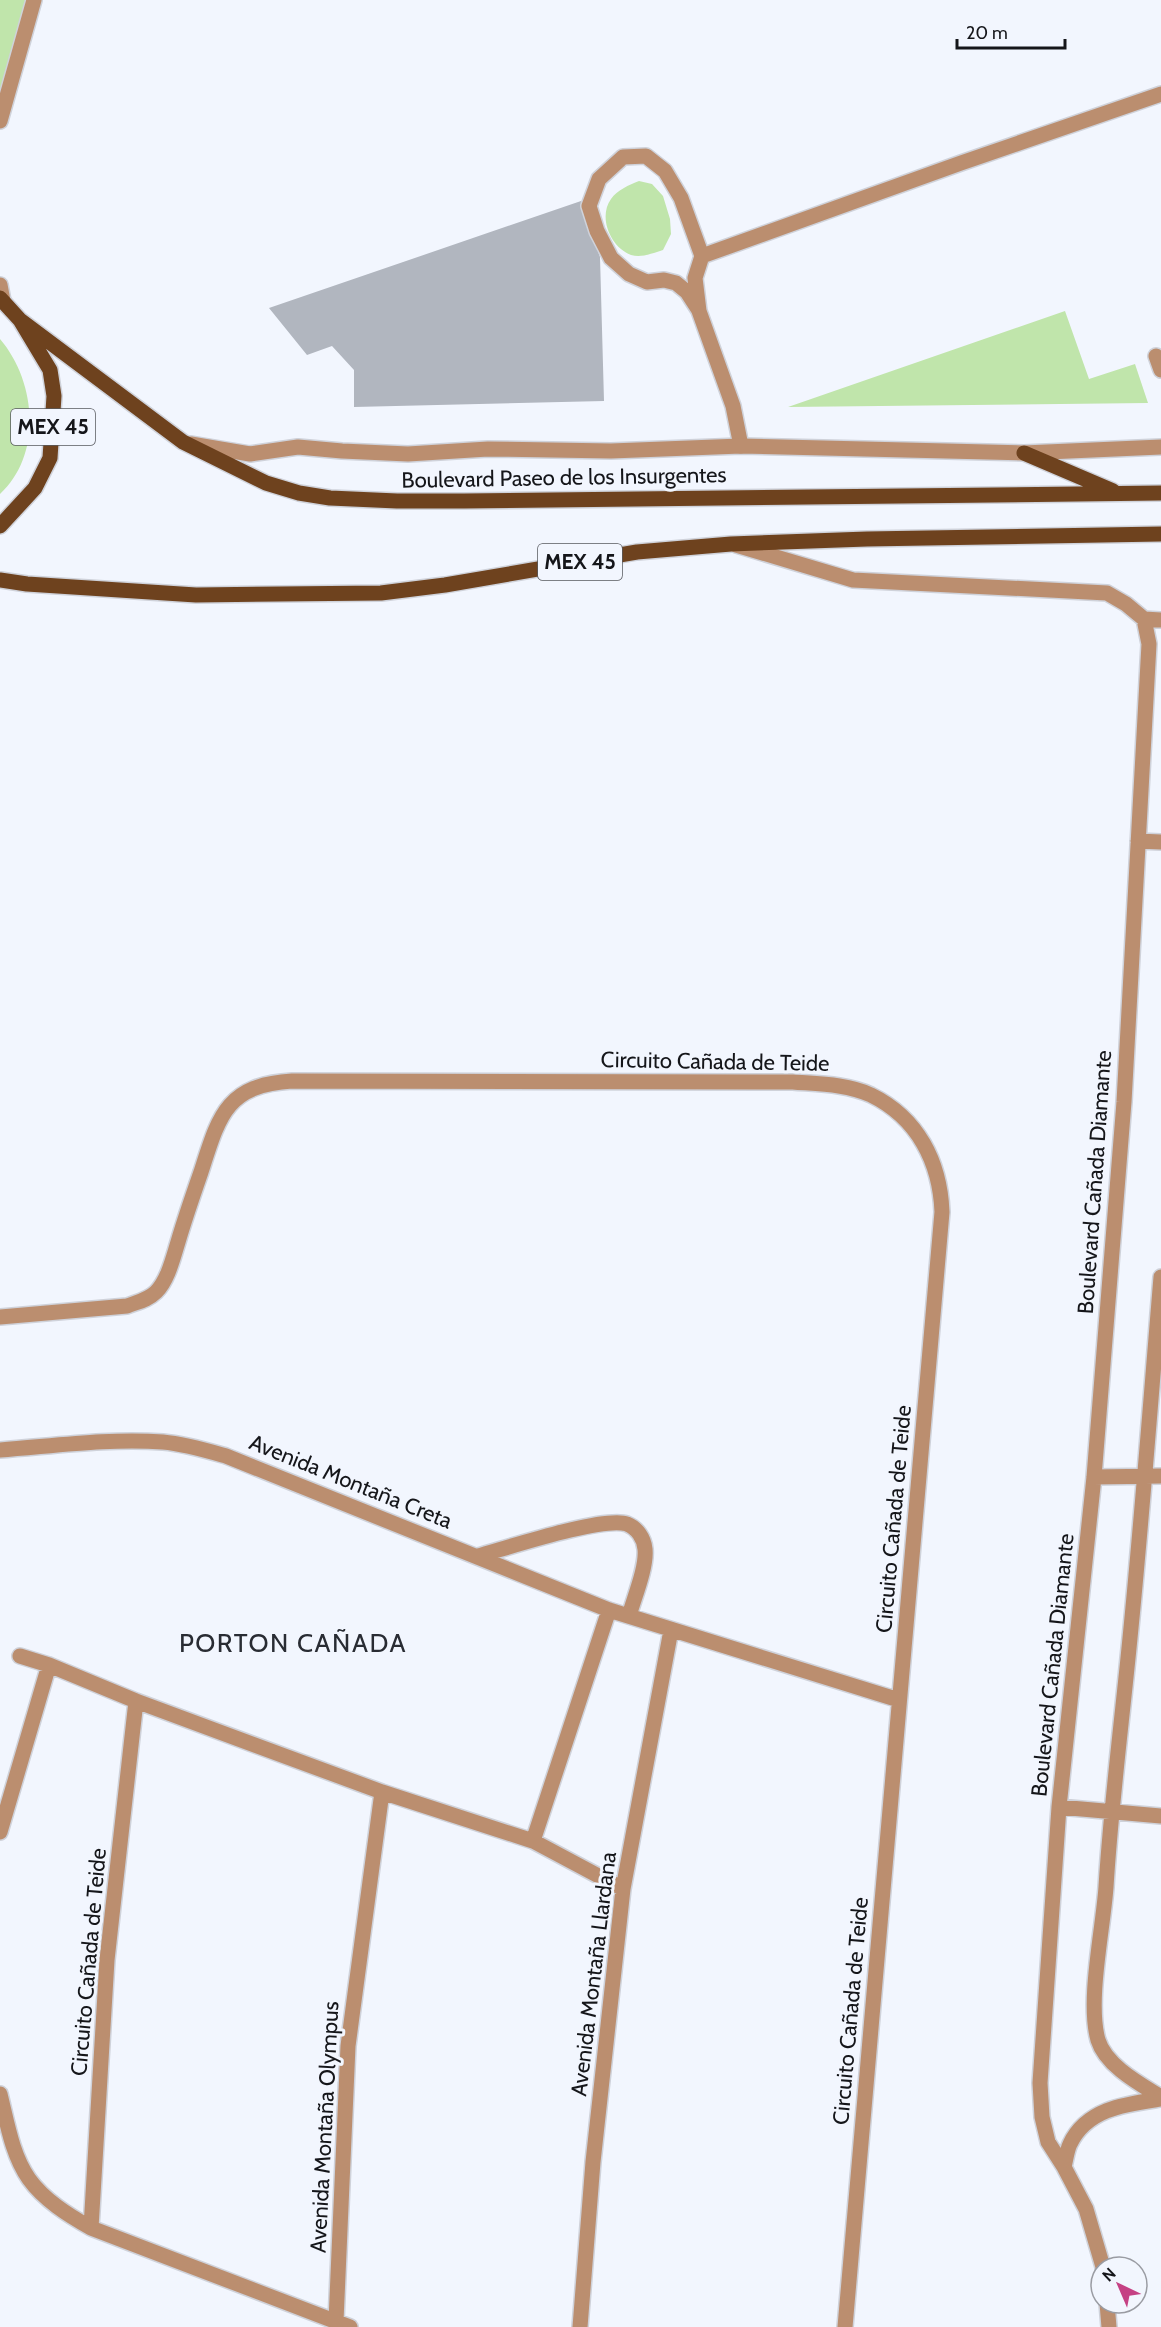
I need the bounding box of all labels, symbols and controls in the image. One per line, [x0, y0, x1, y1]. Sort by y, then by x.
scale bar [957, 12, 1065, 50]
text: 20 m [966, 22, 1008, 44]
road number: MEX 45 [11, 409, 95, 445]
street label: Boulevard Paseo de los Insurgentes [401, 461, 727, 494]
road number: MEX 45 [538, 544, 622, 580]
street label: Circuito Cañada de Teide [600, 1046, 830, 1077]
street label: Boulevard Cañada Diamante [1072, 1049, 1117, 1315]
street label: Circuito Cañada de Teide [870, 1404, 917, 1634]
street label: Avenida Montaña Creta [245, 1428, 457, 1535]
street label: Boulevard Cañada Diamante [1025, 1532, 1080, 1798]
district label: PORTON CAÑADA [179, 1627, 407, 1659]
street label: Circuito Cañada de Teide [65, 1847, 112, 2077]
street label: Avenida Montaña Llardana [565, 1850, 622, 2098]
street label: Circuito Cañada de Teide [827, 1896, 874, 2126]
street label: Avenida Montaña Olympus [304, 2000, 345, 2254]
north arrow [1089, 2255, 1149, 2315]
text: N [1098, 2264, 1120, 2285]

